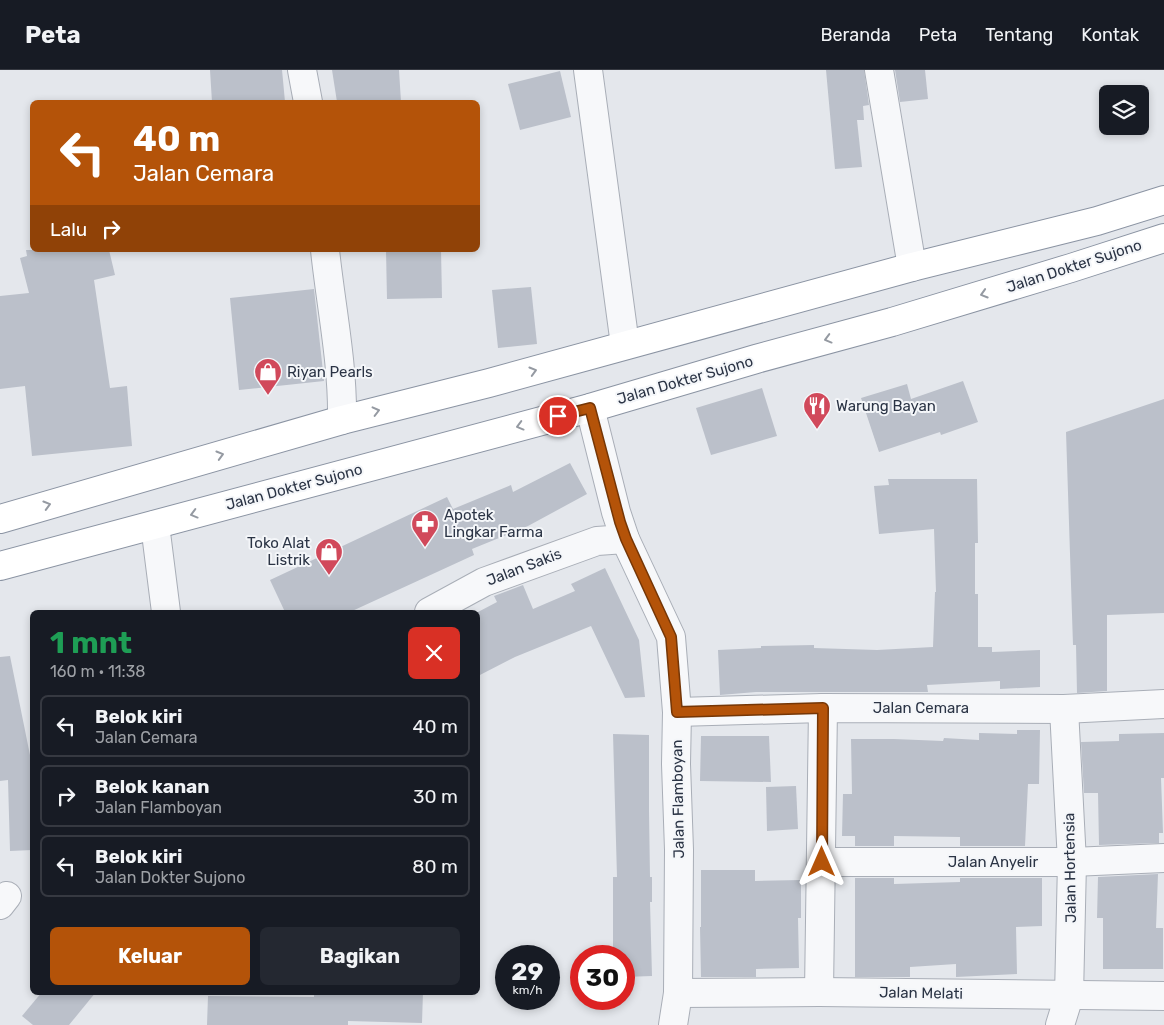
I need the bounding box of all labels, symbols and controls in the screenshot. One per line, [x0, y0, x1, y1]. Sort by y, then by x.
text: Peta [25, 21, 81, 49]
text: Beranda [820, 24, 891, 46]
text: Peta [919, 24, 957, 46]
text: Tentang [985, 24, 1053, 46]
text: Kontak [1081, 24, 1139, 46]
map controls [1099, 85, 1149, 135]
button: layers [1099, 85, 1149, 135]
text: 40 m [133, 118, 220, 160]
icon: left [50, 120, 115, 185]
text: Jalan Cemara [133, 160, 274, 187]
icon: right [97, 215, 125, 243]
text: Lalu [50, 218, 87, 241]
street label: Jalan Dokter Sujono [1004, 236, 1144, 296]
one-way arrow [980, 289, 989, 299]
one-way arrow [824, 334, 832, 344]
street label: Jalan Dokter Sujono [615, 352, 755, 408]
shop icon: Riyan Pearls [253, 357, 283, 396]
place label: Riyan Pearls [287, 363, 373, 381]
one-way arrow [529, 366, 537, 376]
restaurant icon: Warung Bayan [802, 391, 832, 430]
pin [537, 395, 579, 437]
place label: Warung Bayan [836, 397, 936, 415]
icon: arrive [544, 402, 572, 430]
one-way arrow [372, 407, 380, 417]
one-way arrow [516, 420, 524, 431]
one-way arrow [215, 451, 223, 461]
street label: Jalan Dokter Sujono [224, 460, 364, 514]
one-way arrow [42, 501, 50, 511]
place label: Apotek Lingkar Farma [444, 506, 543, 541]
one-way arrow [191, 509, 199, 519]
pharmacy icon: Apotek Lingkar Farma [410, 509, 440, 548]
place label: Toko Alat Listrik [247, 534, 310, 569]
shop icon: Toko Alat Listrik [314, 537, 344, 576]
street label: Jalan Sakis [484, 544, 564, 590]
text: 1 mnt [50, 625, 132, 661]
button: close [408, 627, 460, 679]
text: 160 m · 11:38 [50, 662, 146, 681]
street label: Jalan Cemara [873, 699, 969, 717]
text: Belok kiri [95, 705, 182, 728]
icon: left [52, 712, 80, 740]
text: 40 m [413, 715, 458, 738]
text: Jalan Cemara [95, 728, 198, 747]
street label: Jalan Flamboyan [668, 739, 688, 859]
text: Belok kanan [95, 775, 210, 798]
icon: right [52, 782, 80, 810]
text: 30 m [413, 785, 458, 808]
text: Jalan Flamboyan [95, 798, 222, 817]
street label: Jalan Hortensia [1060, 813, 1080, 923]
position arrow [795, 835, 847, 887]
text: Belok kiri [95, 845, 182, 868]
icon: left [52, 852, 80, 880]
street label: Jalan Anyelir [948, 853, 1038, 871]
text: 80 m [412, 855, 458, 878]
text: Jalan Dokter Sujono [95, 868, 245, 887]
button: Keluar [50, 927, 250, 985]
button: Bagikan [260, 927, 460, 985]
speed limit sign: 30 [570, 945, 635, 1010]
text: 29 [511, 957, 544, 986]
text: km/h [513, 983, 542, 997]
street label: Jalan Melati [879, 983, 963, 1003]

